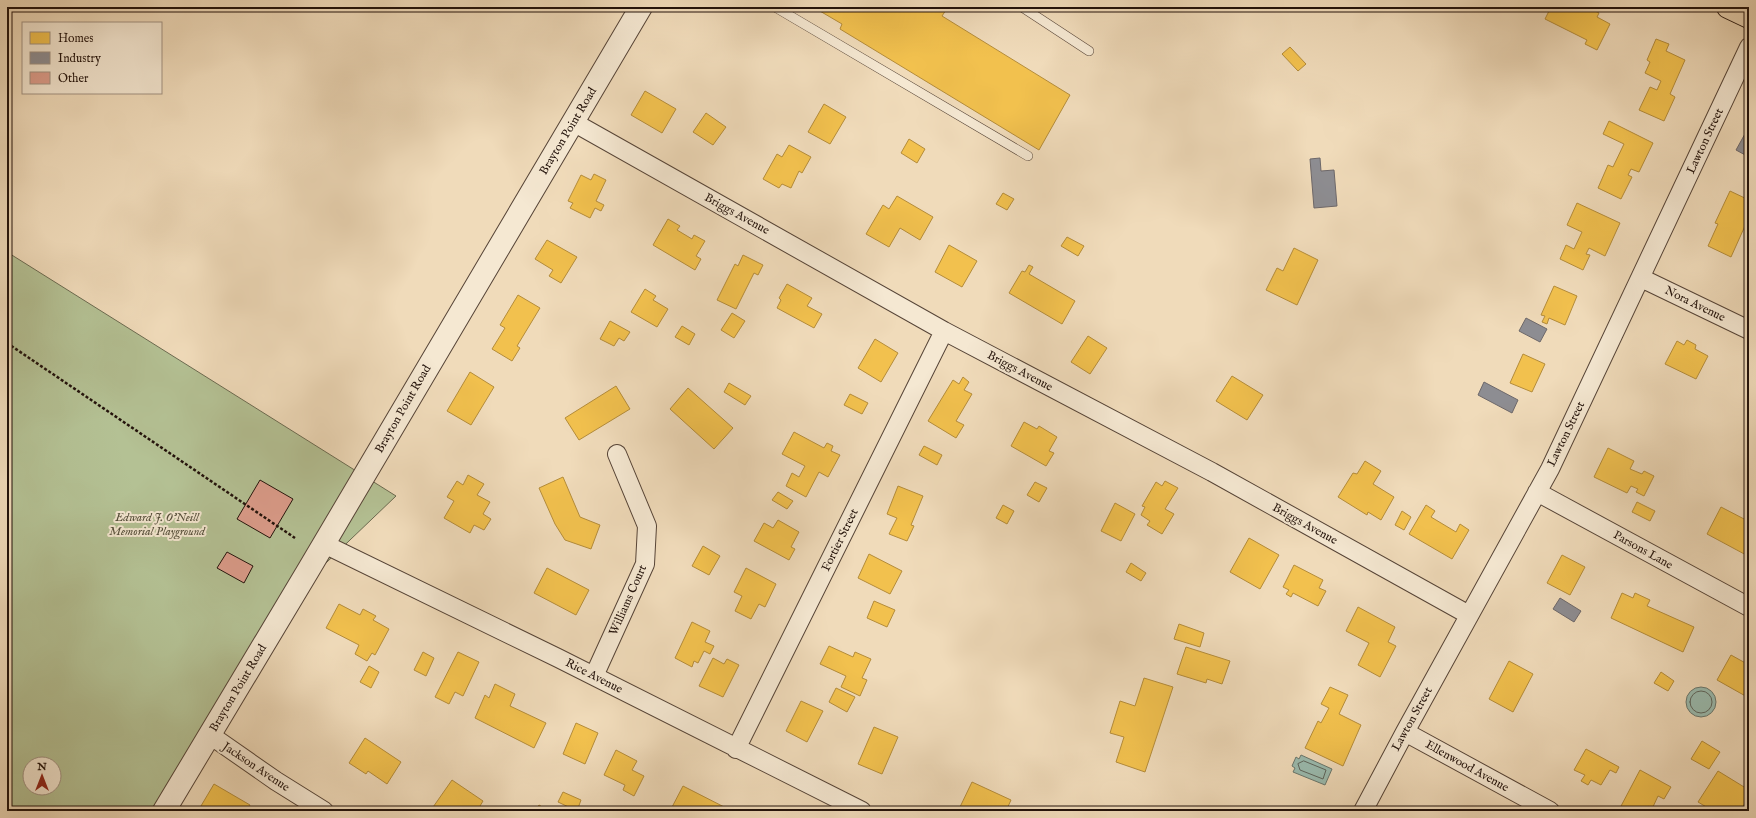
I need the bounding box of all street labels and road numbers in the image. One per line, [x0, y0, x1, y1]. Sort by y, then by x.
street label: Brayton Point Road [536, 84, 600, 177]
street label: Lawton Street [1683, 106, 1727, 176]
street label: Briggs Avenue [702, 190, 773, 238]
street label: Nora Avenue [1662, 283, 1728, 325]
street label: Briggs Avenue [985, 347, 1056, 395]
street label: Brayton Point Road [372, 362, 435, 456]
street label: Lawton Street [1544, 399, 1588, 469]
street label: Briggs Avenue [1270, 500, 1341, 548]
street label: Fortier Street [818, 506, 862, 574]
street label: Parsons Lane [1611, 527, 1676, 573]
street label: Williams Court [606, 562, 650, 638]
street label: Brayton Point Road [206, 641, 270, 734]
street label: Rice Avenue [563, 655, 626, 697]
street label: Lawton Street [1388, 684, 1436, 754]
street label: Ellenwood Avenue [1423, 737, 1512, 795]
street label: Jackson Avenue [217, 738, 293, 796]

